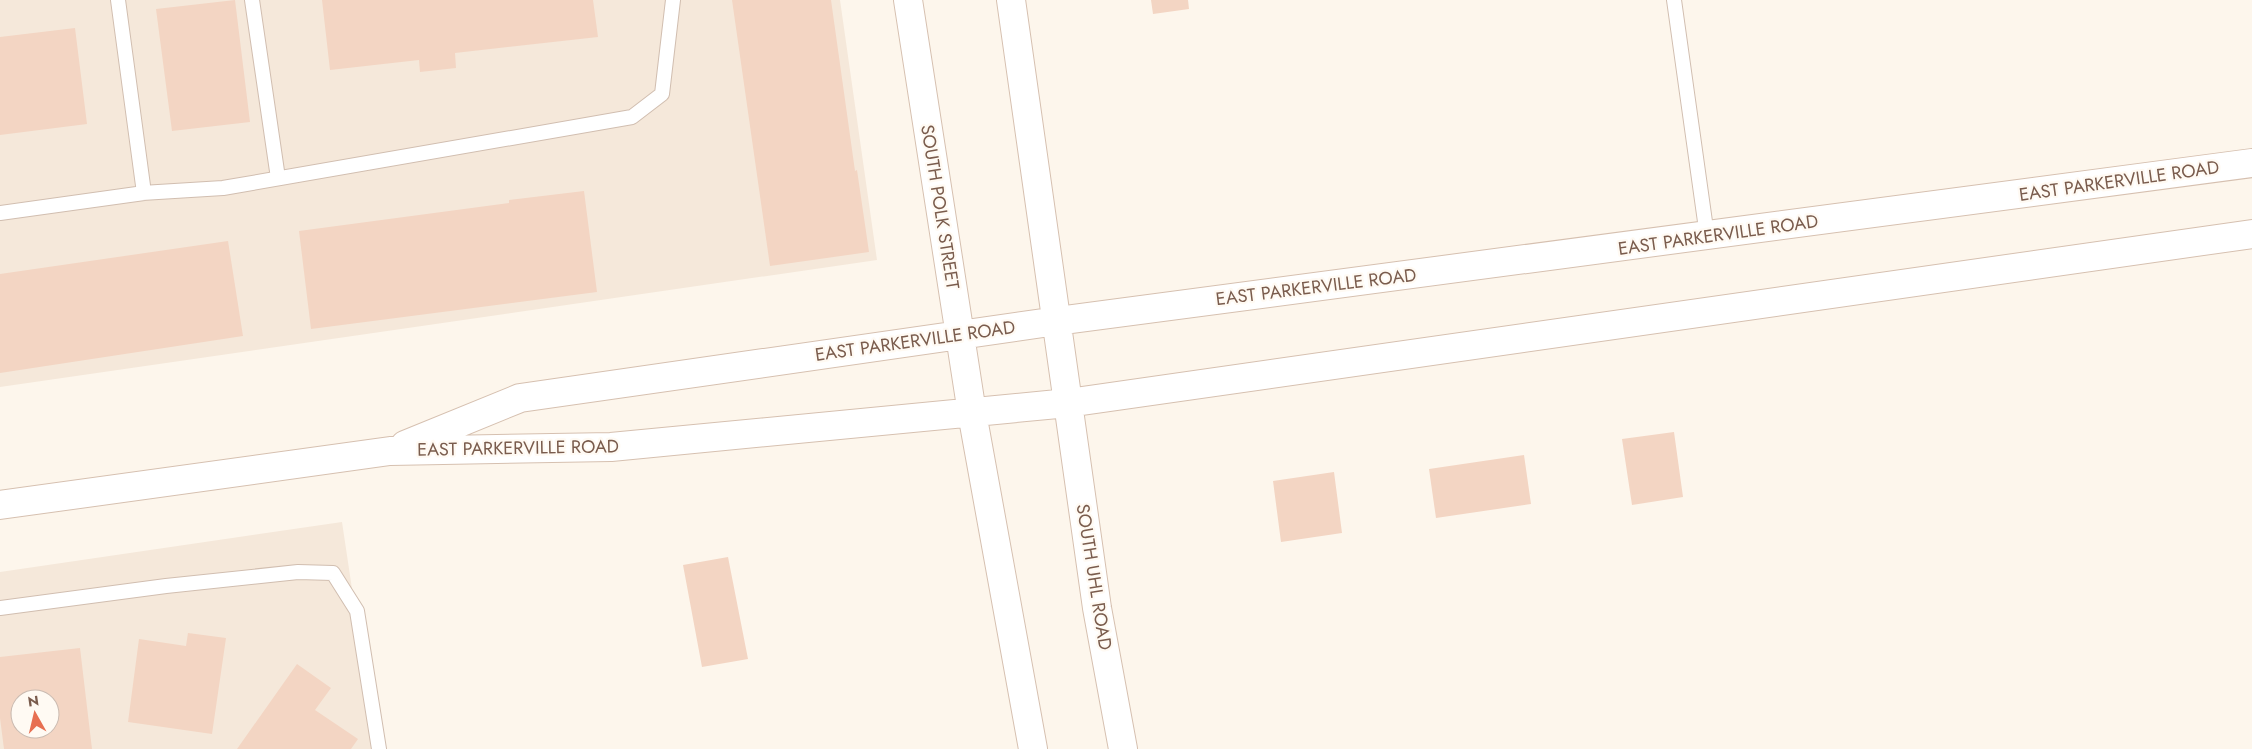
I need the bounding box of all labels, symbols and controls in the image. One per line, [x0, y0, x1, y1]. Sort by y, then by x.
street label: SOUTH POLK STREET [914, 123, 966, 292]
street label: EAST PARKERVILLE ROAD [2017, 154, 2221, 208]
street label: EAST PARKERVILLE ROAD [1616, 208, 1820, 262]
street label: EAST PARKERVILLE ROAD [1214, 262, 1418, 312]
street label: EAST PARKERVILLE ROAD [813, 314, 1017, 368]
street label: EAST PARKERVILLE ROAD [417, 433, 619, 463]
street label: SOUTH UHL ROAD [1070, 502, 1118, 652]
north arrow [10, 689, 60, 739]
text: N [26, 690, 40, 712]

